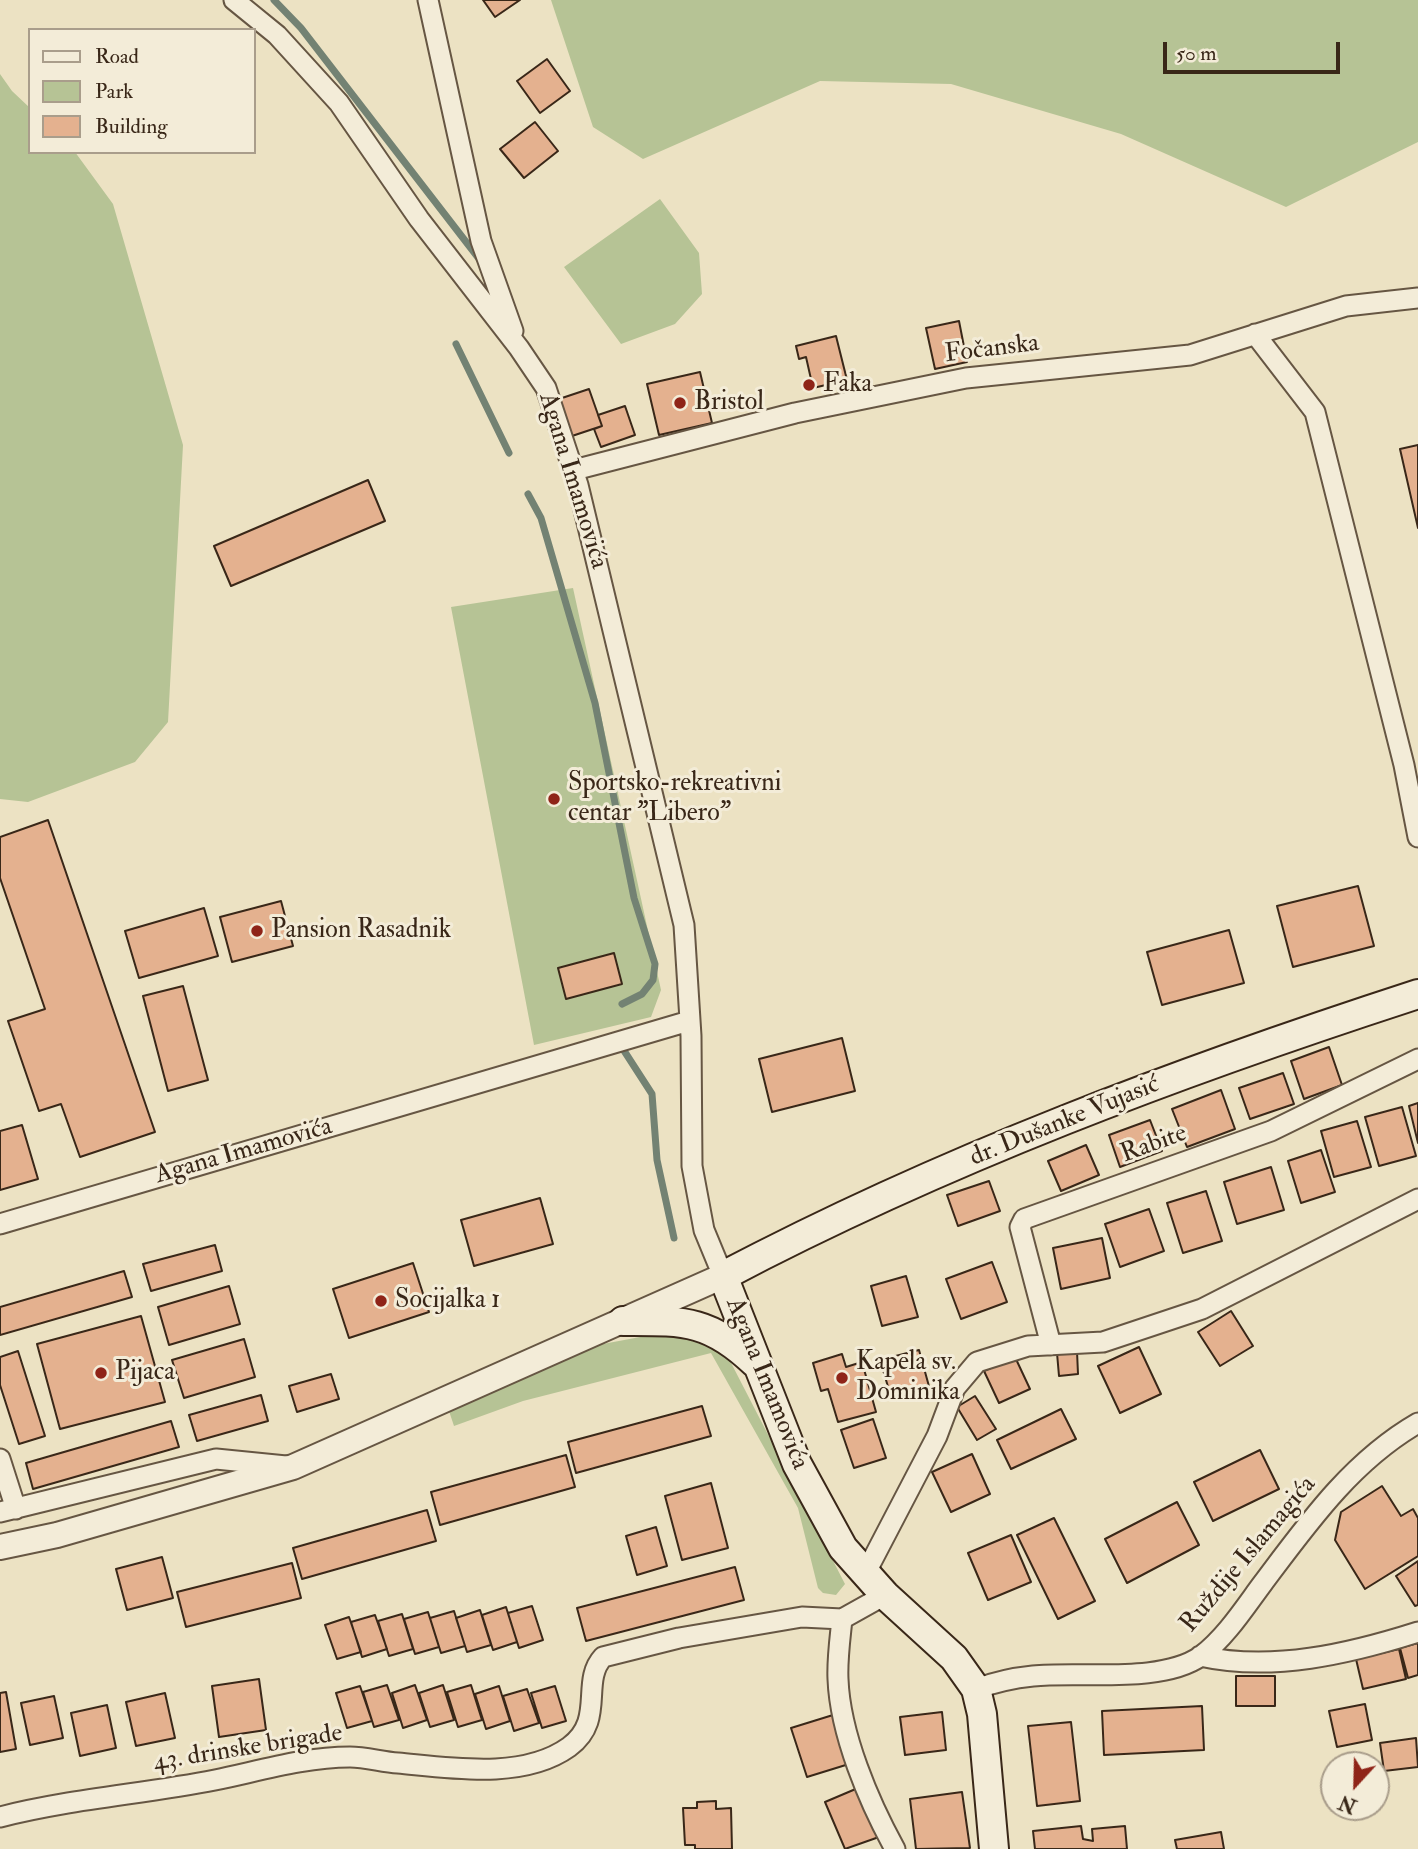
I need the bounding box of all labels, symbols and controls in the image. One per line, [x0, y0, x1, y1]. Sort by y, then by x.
legend [28, 28, 256, 154]
scale bar [1166, 28, 1343, 72]
text: 50 m [1176, 40, 1217, 67]
text: Road [95, 43, 139, 70]
text: Park [95, 78, 133, 105]
text: Building [95, 113, 168, 140]
street label: Fočanska [943, 329, 1041, 371]
place label: Faka [823, 369, 872, 401]
marker: Faka [801, 377, 817, 393]
place label: Bristol [694, 387, 764, 419]
street label: Agana Imamovića [530, 389, 614, 573]
marker: Bristol [672, 395, 688, 411]
place label: Sportsko-rekreativni centar "Libero" [568, 768, 782, 830]
marker: Sportsko-rekreativni centar "Libero" [546, 791, 562, 807]
place label: Pansion Rasadnik [271, 915, 451, 947]
marker: Pansion Rasadnik [249, 923, 265, 939]
street label: dr. Dušanke Vujasić [966, 1070, 1164, 1174]
street label: Agana Imamovića [152, 1112, 336, 1192]
street label: Rabite [1117, 1119, 1191, 1171]
place label: Socijalka 1 [395, 1285, 500, 1317]
marker: Socijalka 1 [373, 1293, 389, 1309]
street label: Agana Imamovića [717, 1294, 815, 1474]
place label: Kapela sv. Dominika [856, 1347, 960, 1408]
place label: Pijaca [115, 1357, 175, 1389]
marker: Pijaca [93, 1365, 109, 1381]
marker: Kapela sv. Dominika [834, 1370, 850, 1386]
street label: Ruždije Islamagića [1174, 1470, 1324, 1640]
street label: 43. drinske brigade [151, 1719, 345, 1779]
north arrow [1320, 1751, 1390, 1821]
text: N [1336, 1789, 1360, 1818]

